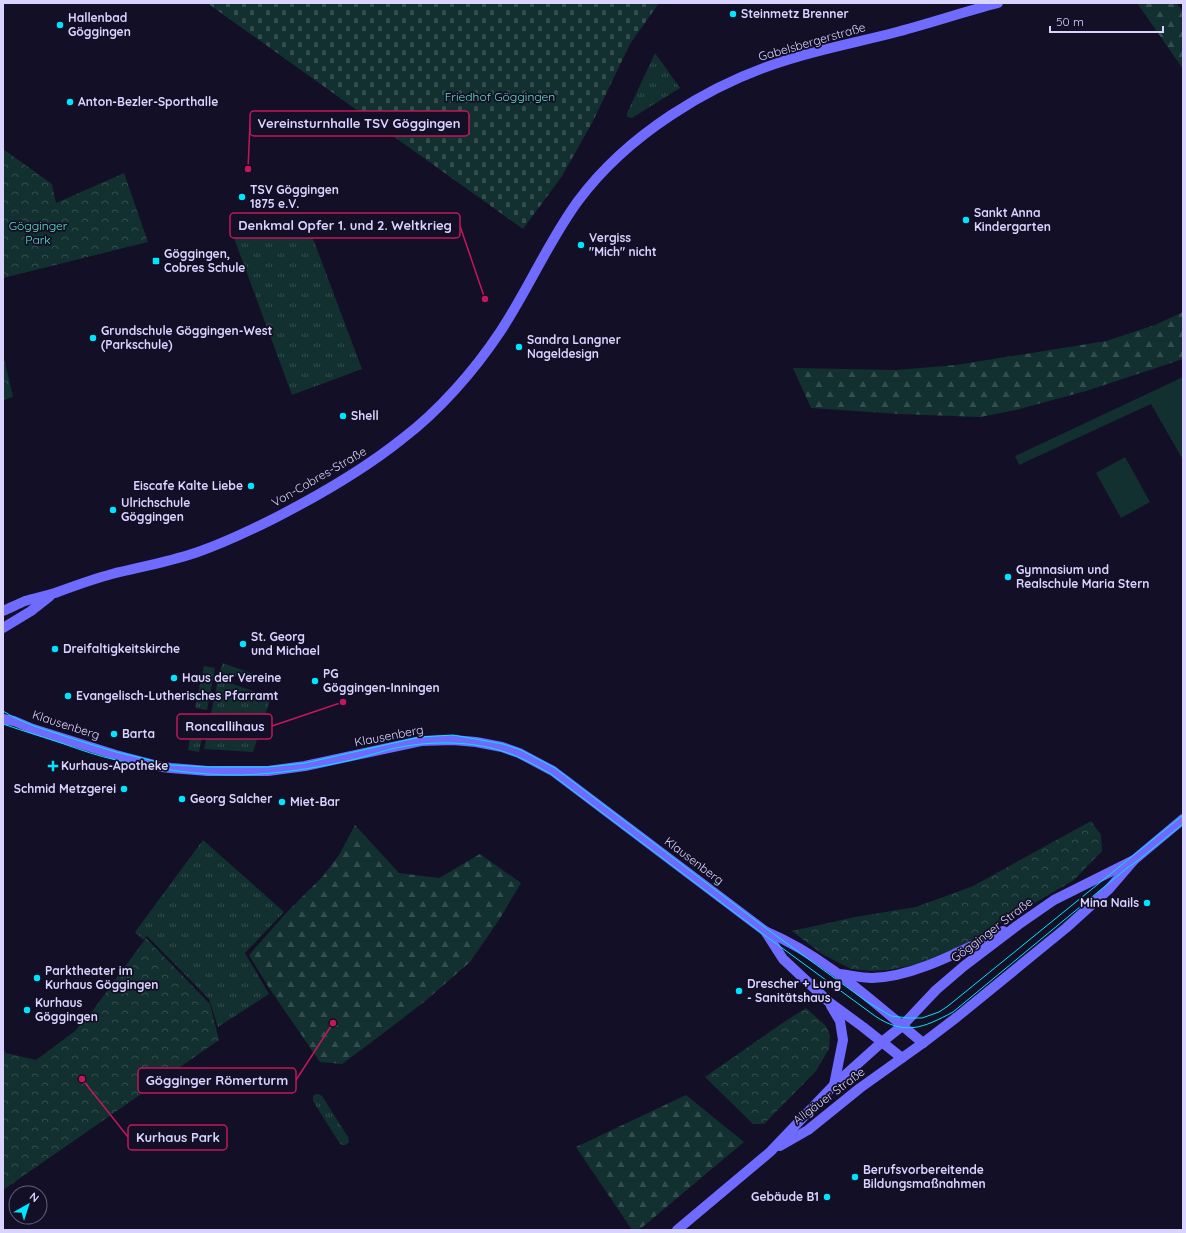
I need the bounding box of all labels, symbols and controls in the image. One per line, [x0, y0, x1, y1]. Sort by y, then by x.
place label: Steinmetz Brenner [741, 6, 849, 21]
scale bar [1050, 8, 1163, 34]
marker: Steinmetz Brenner [728, 9, 738, 19]
place label: Hallenbad Göggingen [68, 10, 131, 39]
text: 50 m [1056, 14, 1084, 29]
street label: Gabelsbergerstraße [757, 19, 867, 64]
marker: Hallenbad Göggingen [55, 20, 65, 30]
park label: Friedhof Göggingen [445, 89, 555, 104]
place label: Anton-Bezler-Sporthalle [78, 94, 218, 109]
marker: Anton-Bezler-Sporthalle [65, 97, 75, 107]
callout: Vereinsturnhalle TSV Göggingen [250, 111, 469, 136]
text: Vereinsturnhalle TSV Göggingen [258, 115, 460, 131]
place label: TSV Göggingen 1875 e.V. [250, 182, 339, 211]
marker: TSV Göggingen 1875 e.V. [237, 192, 247, 202]
place label: Sankt Anna Kindergarten [974, 205, 1051, 234]
callout: Denkmal Opfer 1. und 2. Weltkrieg [230, 213, 460, 238]
marker: Sankt Anna Kindergarten [961, 215, 971, 225]
text: Denkmal Opfer 1. und 2. Weltkrieg [238, 217, 452, 233]
park label: Gögginger Park [9, 218, 68, 247]
place label: Vergiss "Mich" nicht [589, 230, 657, 259]
marker: Vergiss "Mich" nicht [576, 240, 586, 250]
place label: Göggingen, Cobres Schule [164, 246, 245, 275]
marker: Göggingen, Cobres Schule [151, 256, 161, 266]
place label: Grundschule Göggingen-West (Parkschule) [101, 323, 272, 352]
place label: Sandra Langner Nageldesign [527, 332, 621, 361]
marker: Grundschule Göggingen-West (Parkschule) [88, 333, 98, 343]
marker: Sandra Langner Nageldesign [514, 342, 524, 352]
place label: Shell [351, 408, 379, 423]
marker: Shell [338, 411, 348, 421]
street label: Von-Cobres-Straße [269, 443, 369, 510]
place label: Eiscafe Kalte Liebe [133, 478, 243, 493]
marker: Eiscafe Kalte Liebe [246, 481, 256, 491]
place label: Ulrichschule Göggingen [121, 495, 190, 524]
marker: Ulrichschule Göggingen [108, 505, 118, 515]
place label: Gymnasium und Realschule Maria Stern [1016, 562, 1150, 591]
marker: Gymnasium und Realschule Maria Stern [1003, 572, 1013, 582]
place label: St. Georg und Michael [251, 629, 320, 658]
marker: St. Georg und Michael [238, 639, 248, 649]
place label: Dreifaltigkeitskirche [63, 641, 180, 656]
marker: Dreifaltigkeitskirche [50, 644, 60, 654]
place label: PG Göggingen-Inningen [323, 666, 440, 695]
place label: Haus der Vereine [182, 670, 281, 685]
marker: Haus der Vereine [169, 673, 179, 683]
marker: PG Göggingen-Inningen [310, 676, 320, 686]
place label: Evangelisch-Lutherisches Pfarramt [76, 688, 279, 703]
marker: Evangelisch-Lutherisches Pfarramt [63, 691, 73, 701]
street label: Klausenberg [30, 707, 102, 742]
callout: Roncallihaus [177, 714, 272, 739]
text: Roncallihaus [185, 718, 265, 734]
street label: Klausenberg [353, 721, 425, 750]
place label: Barta [122, 726, 155, 741]
marker: Barta [109, 729, 119, 739]
place label: Kurhaus-Apotheke [61, 758, 168, 773]
marker: Kurhaus-Apotheke [48, 761, 58, 771]
place label: Schmid Metzgerei [14, 781, 116, 796]
marker: Schmid Metzgerei [119, 784, 129, 794]
place label: Georg Salcher [190, 791, 272, 806]
marker: Georg Salcher [177, 794, 187, 804]
place label: Miet-Bar [290, 794, 340, 809]
marker: Miet-Bar [277, 797, 287, 807]
street label: Klausenberg [662, 833, 727, 888]
street label: Gögginger Straße [948, 894, 1036, 965]
place label: Mina Nails [1080, 895, 1139, 910]
marker: Mina Nails [1142, 898, 1152, 908]
place label: Parktheater im Kurhaus Göggingen [45, 963, 158, 992]
marker: Parktheater im Kurhaus Göggingen [32, 973, 42, 983]
place label: Drescher + Lung - Sanitätshaus [747, 976, 841, 1005]
marker: Drescher + Lung - Sanitätshaus [734, 986, 744, 996]
place label: Kurhaus Göggingen [35, 995, 98, 1024]
marker: Kurhaus Göggingen [22, 1005, 32, 1015]
street label: Allgäuer Straße [790, 1064, 868, 1127]
callout: Gögginger Römerturm [138, 1068, 296, 1093]
text: Gögginger Römerturm [146, 1072, 288, 1088]
callout: Kurhaus Park [128, 1125, 227, 1150]
text: Kurhaus Park [136, 1129, 220, 1145]
place label: Berufsvorbereitende Bildungsmaßnahmen [863, 1162, 986, 1191]
marker: Berufsvorbereitende Bildungsmaßnahmen [850, 1172, 860, 1182]
north arrow [8, 1185, 48, 1225]
text: N [27, 1189, 42, 1205]
place label: Gebäude B1 [751, 1189, 819, 1204]
marker: Gebäude B1 [822, 1192, 832, 1202]

